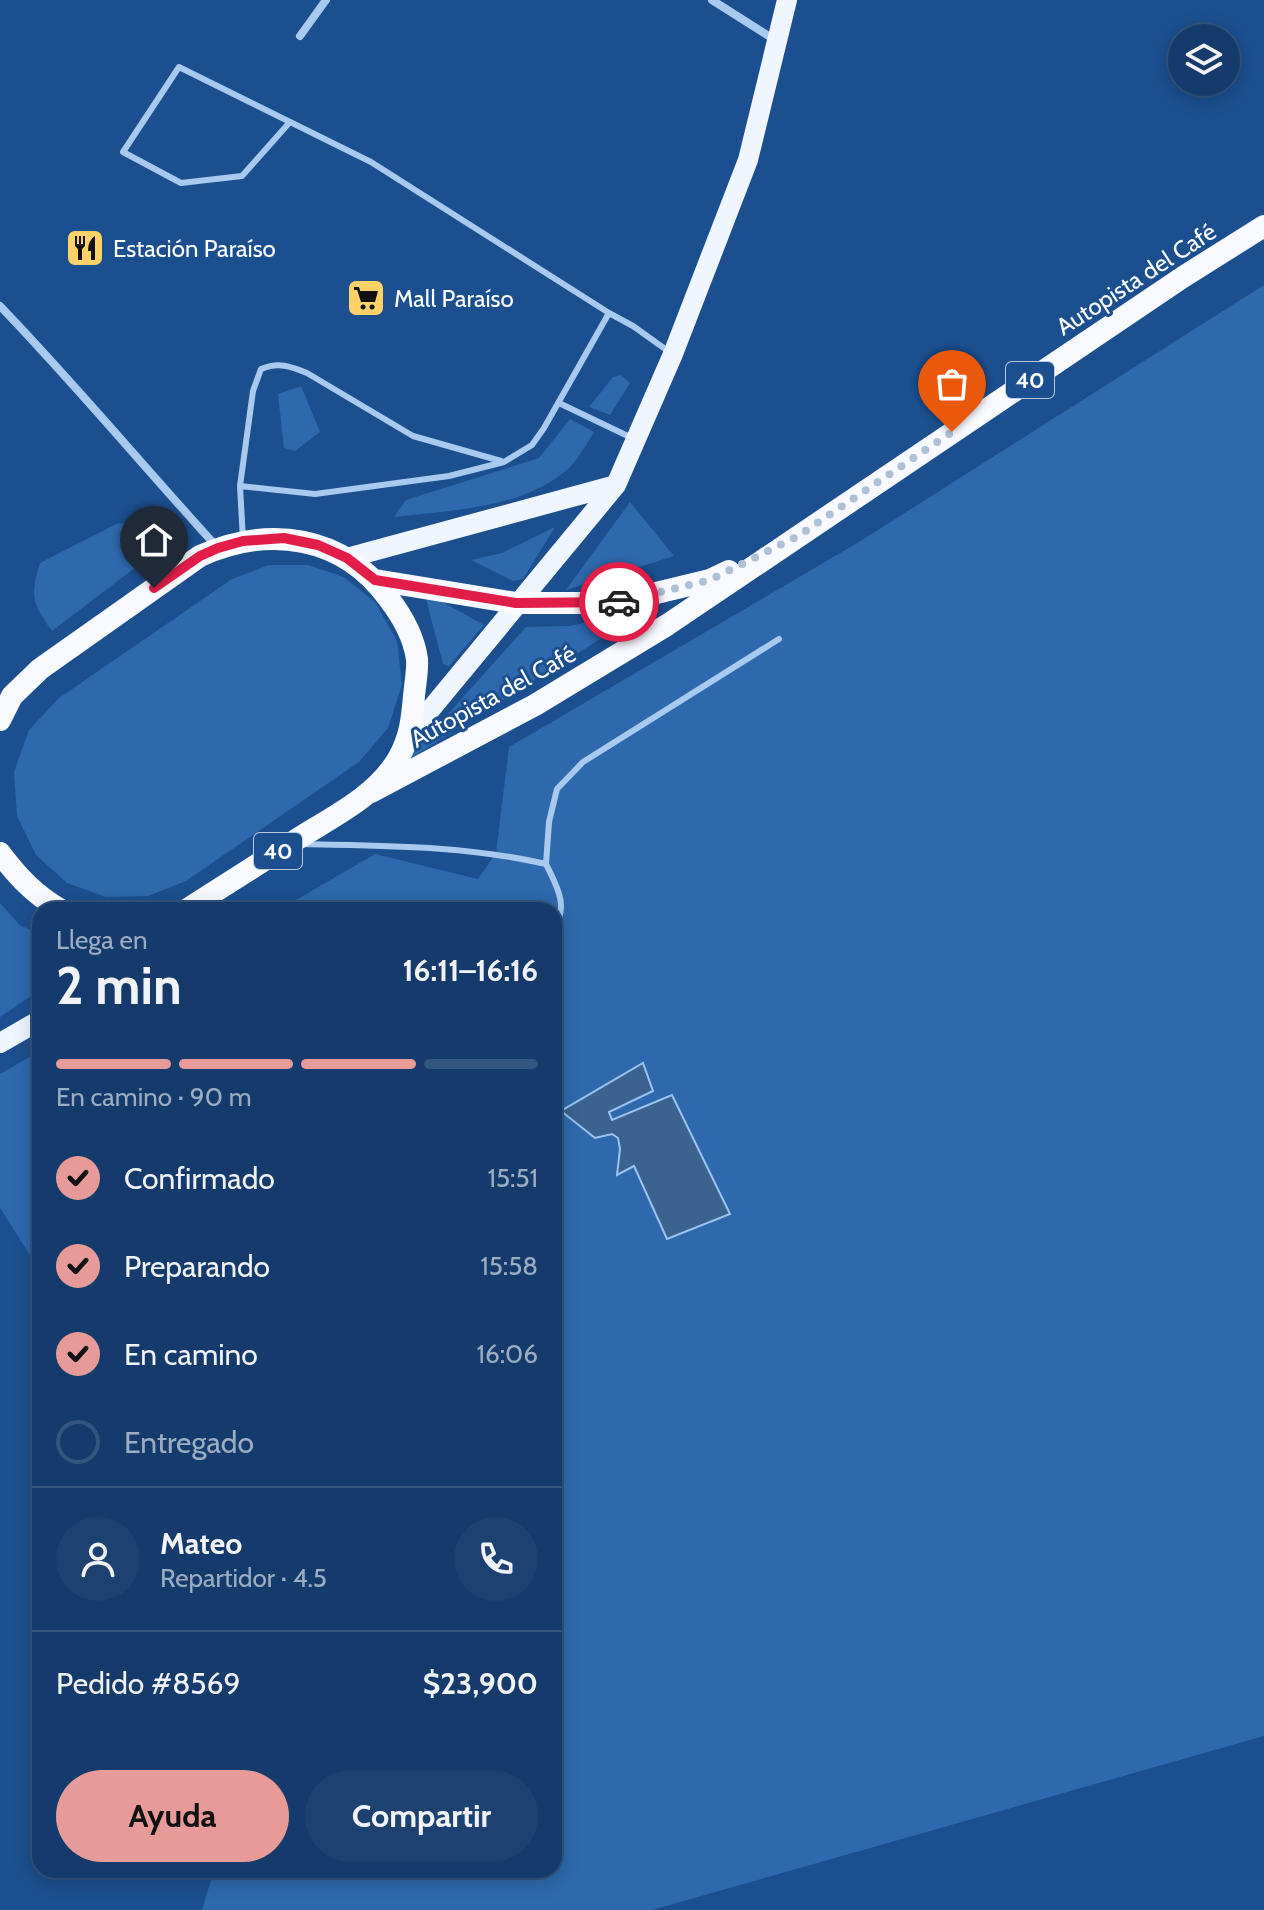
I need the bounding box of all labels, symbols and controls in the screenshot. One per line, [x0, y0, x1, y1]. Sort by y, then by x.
map controls [1168, 24, 1240, 96]
button: layers [1168, 24, 1240, 96]
street label: Autopista del Café [1051, 217, 1221, 341]
restaurant icon: Estación Paraíso [64, 227, 106, 269]
place label: Estación Paraíso [113, 234, 276, 263]
supermarket icon: Mall Paraíso [345, 277, 387, 319]
place label: Mall Paraíso [394, 284, 514, 313]
pin [918, 350, 986, 432]
icon: bag [930, 362, 974, 406]
road number: 40 [1006, 362, 1054, 398]
pin [120, 506, 188, 588]
icon: home [132, 518, 176, 562]
courier [579, 562, 659, 642]
icon: car [597, 580, 641, 624]
street label: Autopista del Café [405, 639, 581, 753]
road number: 40 [254, 833, 302, 869]
text: Llega en [56, 924, 147, 956]
text: 16:11–16:16 [403, 952, 538, 989]
text: 2 min [56, 954, 182, 1017]
text: En camino · 90 m [56, 1081, 251, 1113]
icon: check [56, 1156, 100, 1200]
text: Confirmado [124, 1160, 275, 1197]
text: 15:51 [488, 1162, 538, 1194]
icon: check [56, 1244, 100, 1288]
text: Preparando [124, 1248, 270, 1285]
text: 15:58 [480, 1250, 538, 1282]
icon: check [56, 1332, 100, 1376]
text: En camino [124, 1336, 258, 1373]
text: 16:06 [476, 1338, 538, 1370]
text: Entregado [124, 1424, 254, 1461]
button: person [56, 1517, 140, 1601]
button: phone [454, 1517, 538, 1601]
text: Mateo [160, 1525, 242, 1562]
text: Repartidor · 4.5 [160, 1562, 327, 1594]
text: Pedido #8569 [56, 1665, 241, 1702]
text: $23,900 [423, 1665, 538, 1702]
button: Ayuda [56, 1770, 289, 1862]
button: Compartir [305, 1770, 538, 1862]

